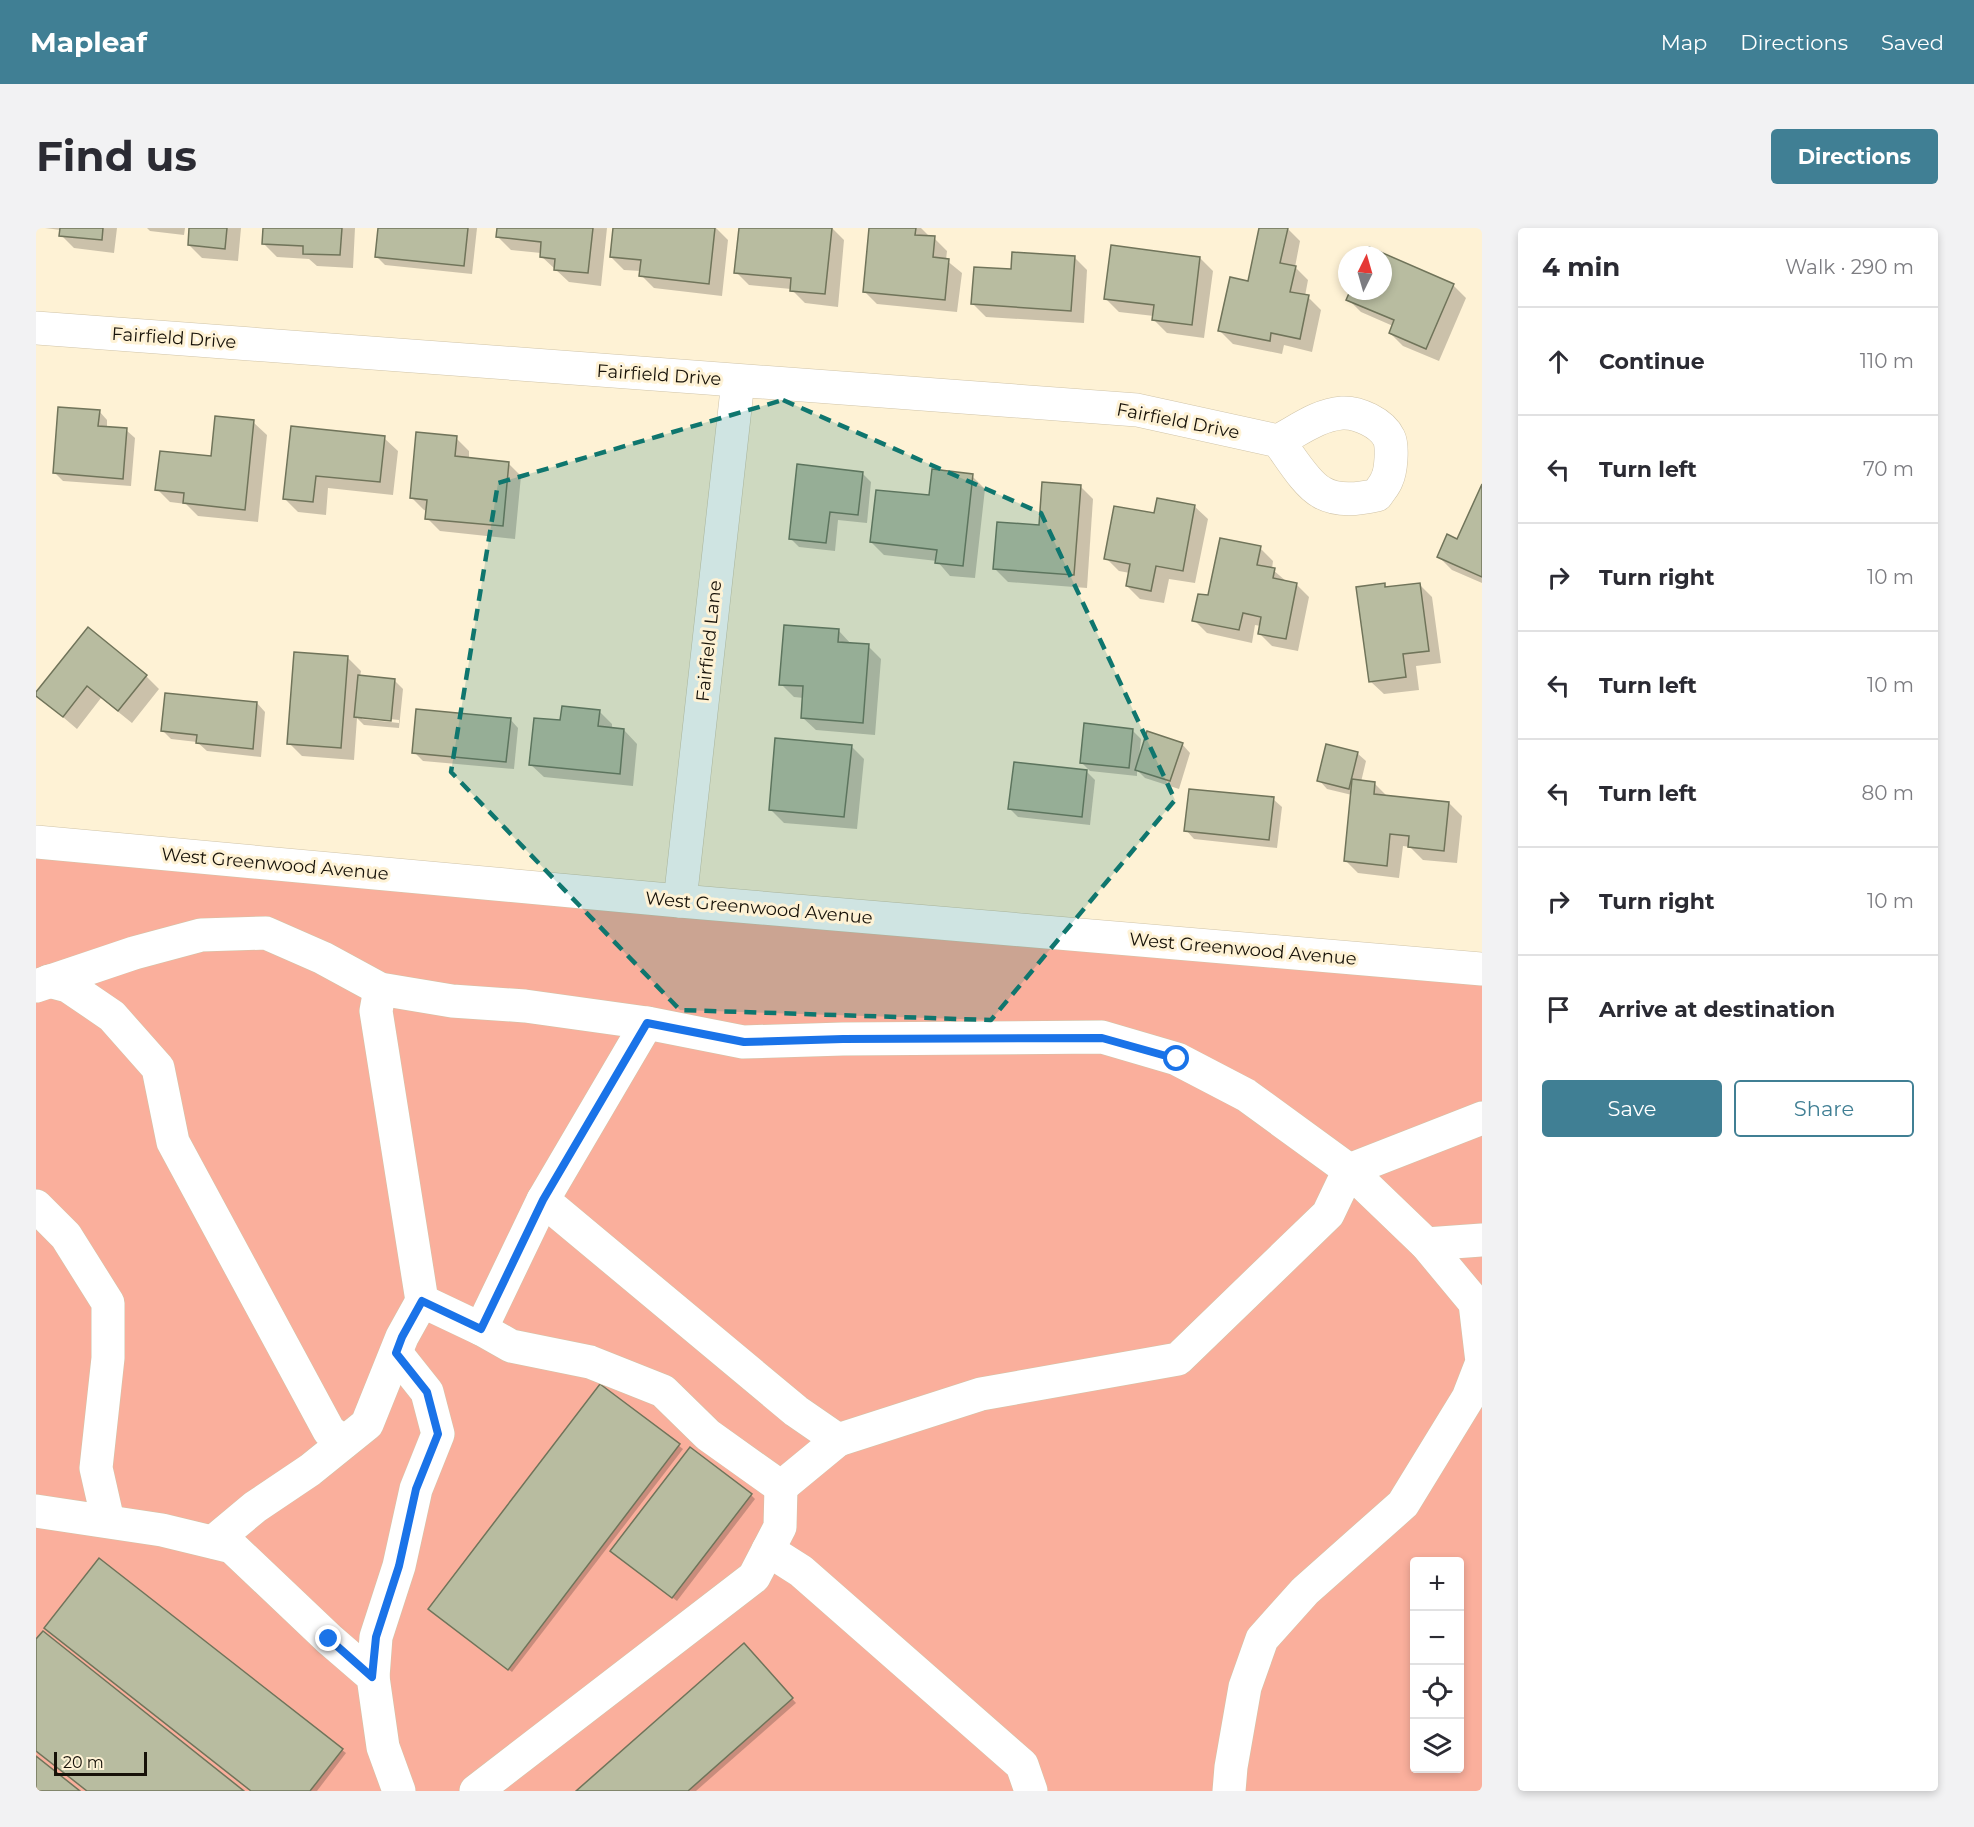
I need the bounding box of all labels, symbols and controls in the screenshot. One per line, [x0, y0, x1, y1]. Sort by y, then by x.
text: Mapleaf [30, 25, 147, 59]
text: Map [1661, 30, 1707, 55]
text: Directions [1740, 30, 1848, 55]
text: Saved [1881, 30, 1944, 55]
button: Directions [1771, 129, 1938, 184]
text: Find us [36, 130, 197, 182]
north arrow [1338, 246, 1392, 300]
text: 4 min [1542, 251, 1620, 283]
text: Walk · 290 m [1785, 255, 1914, 279]
street label: Fairfield Drive [111, 323, 237, 353]
icon: ahead [1542, 345, 1575, 378]
text: Continue [1599, 348, 1705, 375]
text: 110 m [1860, 349, 1914, 373]
street label: Fairfield Drive [596, 360, 722, 390]
street label: Fairfield Drive [1115, 398, 1241, 444]
icon: left [1542, 453, 1575, 486]
text: Turn left [1599, 456, 1697, 483]
text: 70 m [1863, 457, 1914, 481]
icon: right [1542, 561, 1575, 594]
text: Turn right [1599, 564, 1714, 591]
text: 10 m [1867, 565, 1914, 589]
street label: Fairfield Lane [692, 579, 726, 703]
icon: left [1542, 669, 1575, 702]
text: Turn left [1599, 672, 1697, 699]
text: 10 m [1867, 673, 1914, 697]
icon: left [1542, 777, 1575, 810]
text: Turn left [1599, 780, 1697, 807]
text: 80 m [1862, 781, 1914, 805]
street label: West Greenwood Avenue [160, 843, 390, 885]
icon: right [1542, 885, 1575, 918]
street label: West Greenwood Avenue [644, 887, 874, 929]
text: Turn right [1599, 888, 1714, 915]
text: 10 m [1867, 889, 1914, 913]
street label: West Greenwood Avenue [1128, 928, 1358, 970]
icon: arrive [1542, 993, 1575, 1026]
text: Arrive at destination [1599, 996, 1835, 1023]
route start [1163, 1045, 1189, 1071]
button: Save [1542, 1080, 1722, 1137]
button: Share [1734, 1080, 1914, 1137]
map controls [1410, 1557, 1464, 1773]
button: + [1410, 1557, 1464, 1611]
button: − [1410, 1611, 1464, 1665]
route end [315, 1625, 341, 1651]
button: locate [1410, 1665, 1464, 1719]
button: layers [1410, 1719, 1464, 1773]
scale bar [54, 1749, 147, 1776]
text: 20 m [63, 1753, 104, 1772]

